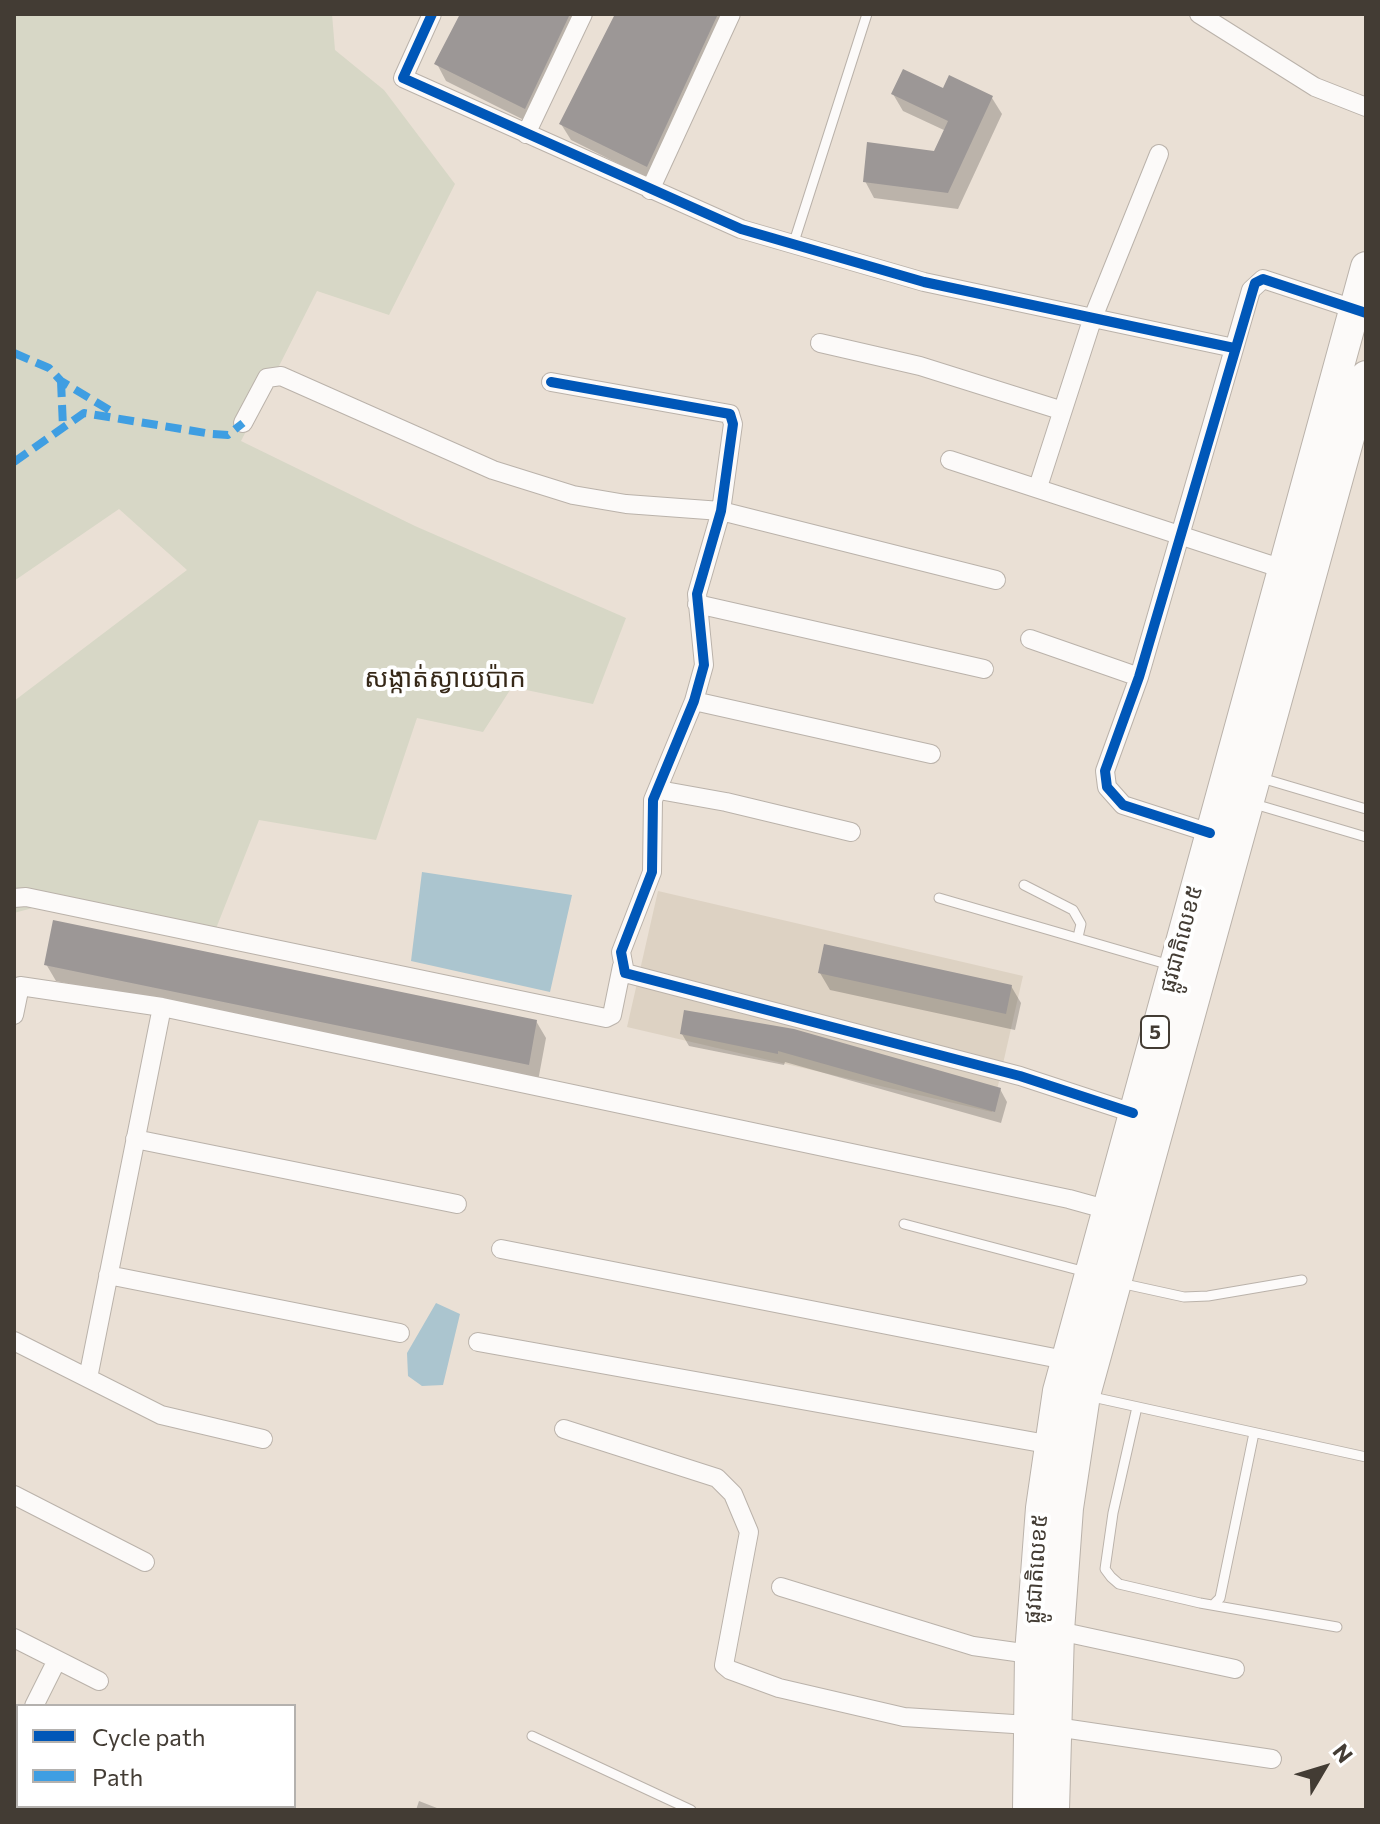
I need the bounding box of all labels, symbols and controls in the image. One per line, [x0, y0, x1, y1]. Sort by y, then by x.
district label: សង្កាត់ស្វាយប៉ាក [364, 662, 526, 694]
street label: ផ្លូវជាតិលេខ៥ [1154, 882, 1208, 996]
road number: 5 [1141, 1016, 1169, 1048]
street label: ផ្លូវជាតិលេខ៥ [1019, 1513, 1053, 1625]
legend [16, 1704, 296, 1808]
text: Cycle path [92, 1722, 206, 1751]
north arrow [1284, 1728, 1364, 1808]
text: N [1328, 1738, 1359, 1768]
text: Path [92, 1762, 143, 1791]

